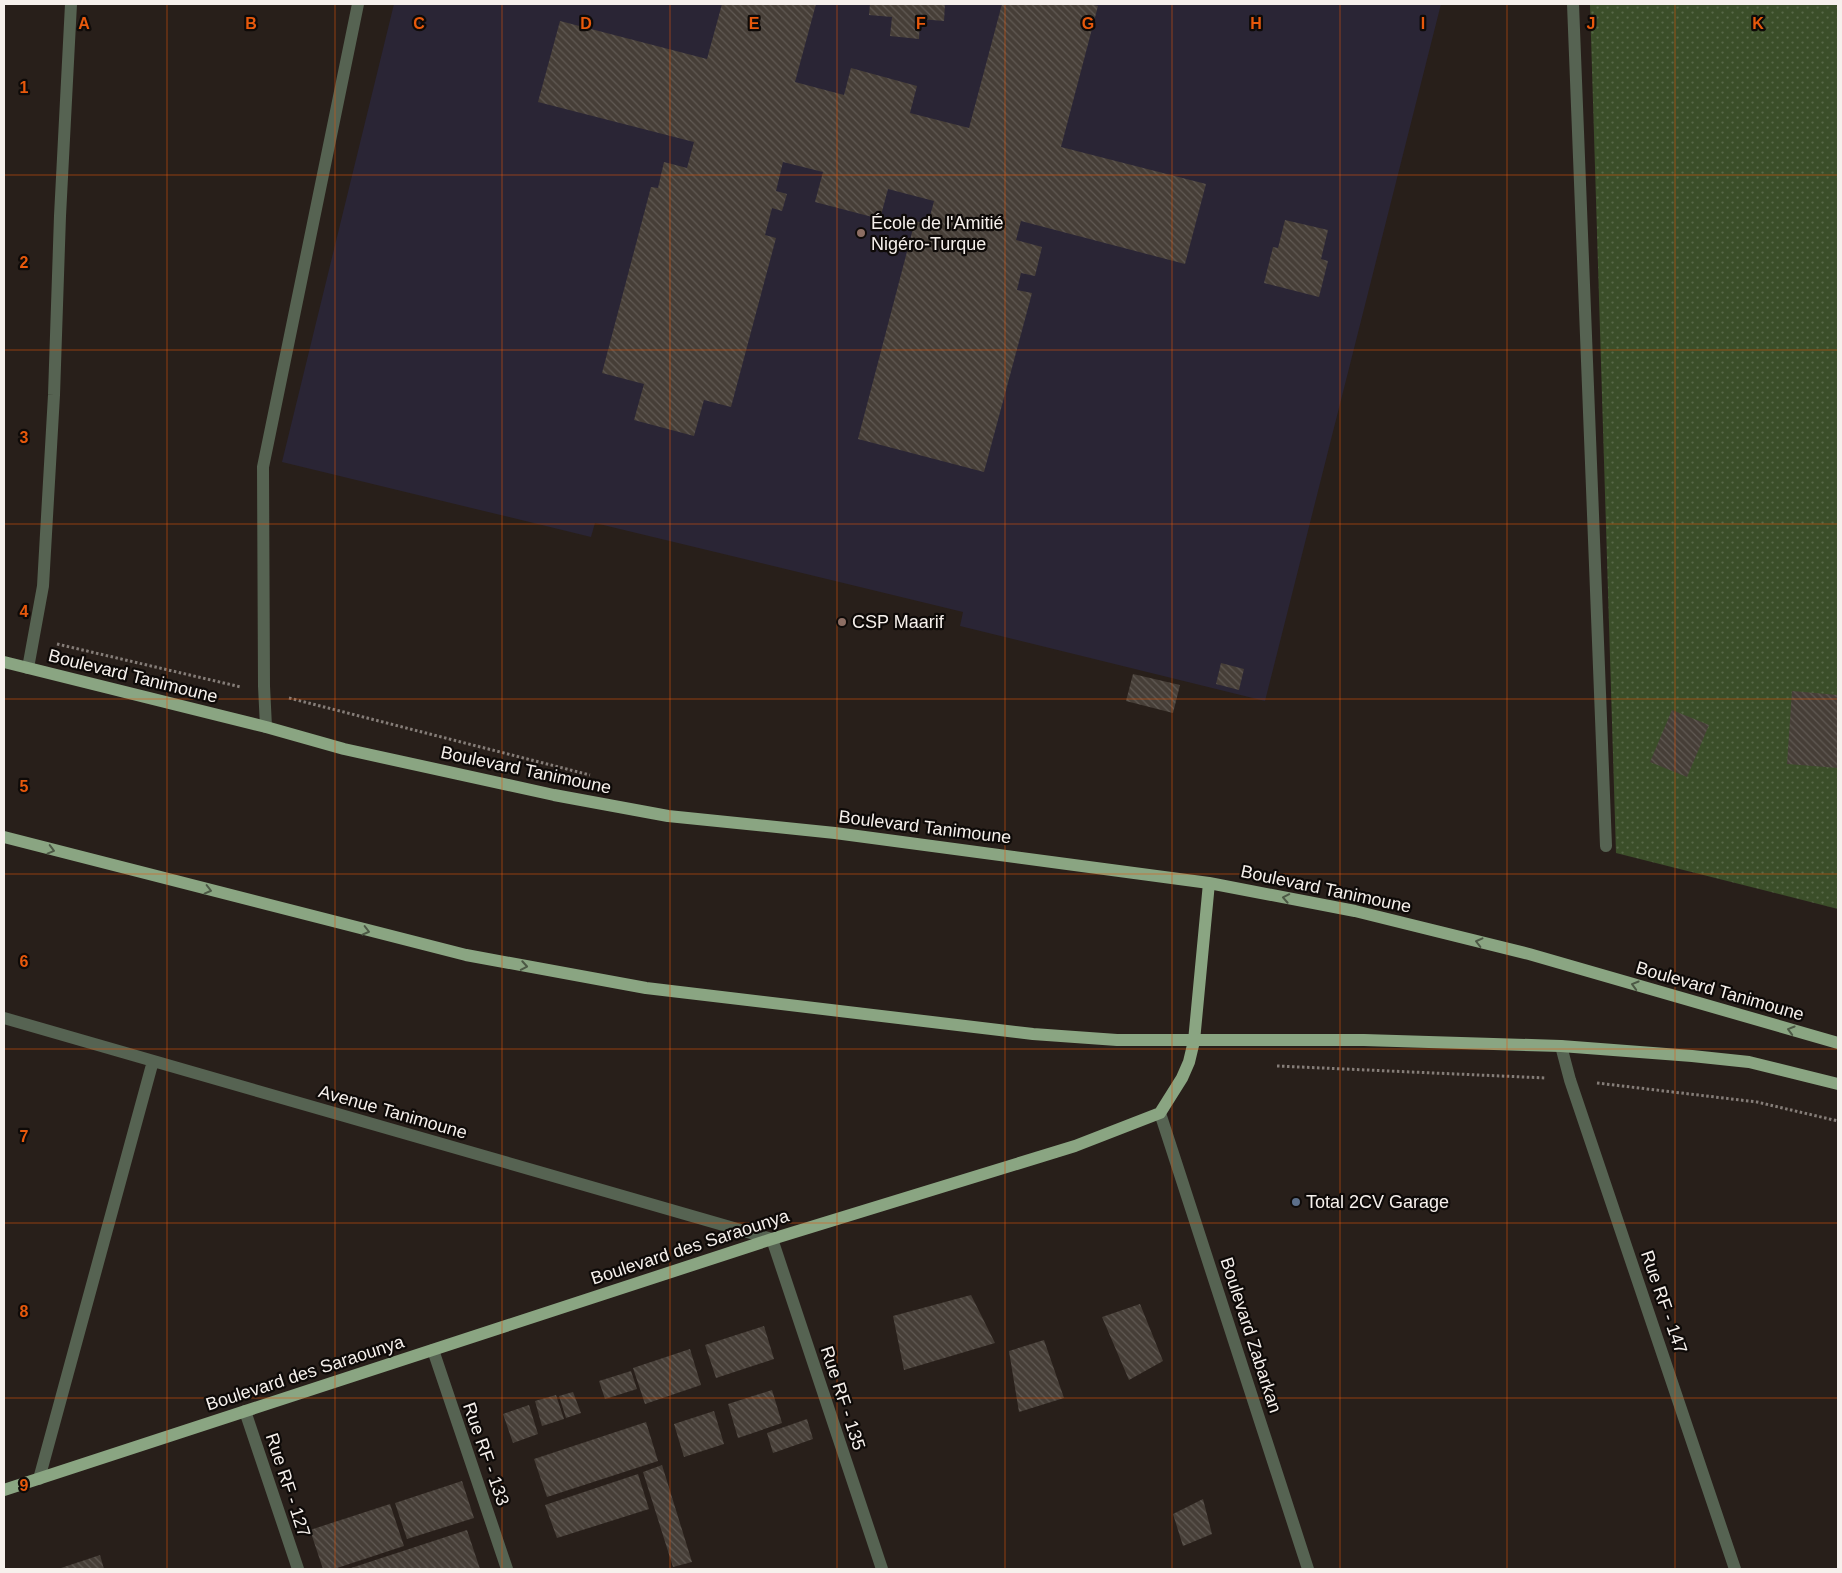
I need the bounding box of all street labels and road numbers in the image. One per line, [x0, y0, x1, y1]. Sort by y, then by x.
street label: Boulevard Tanimoune [46, 645, 220, 707]
street label: Boulevard Tanimoune [439, 742, 613, 798]
street label: Boulevard Tanimoune [838, 806, 1012, 848]
street label: Boulevard Tanimoune [1239, 861, 1413, 917]
street label: Boulevard Tanimoune [1634, 957, 1806, 1025]
street label: Avenue Tanimoune [316, 1081, 470, 1143]
street label: Boulevard des Saraounya [588, 1205, 793, 1289]
street label: Rue RF - 147 [1637, 1248, 1691, 1356]
street label: Boulevard Zabarkan [1216, 1255, 1286, 1415]
street label: Boulevard des Saraounya [203, 1331, 408, 1415]
street label: Rue RF - 135 [817, 1344, 869, 1452]
street label: Rue RF - 133 [459, 1400, 513, 1508]
street label: Rue RF - 127 [262, 1431, 314, 1539]

